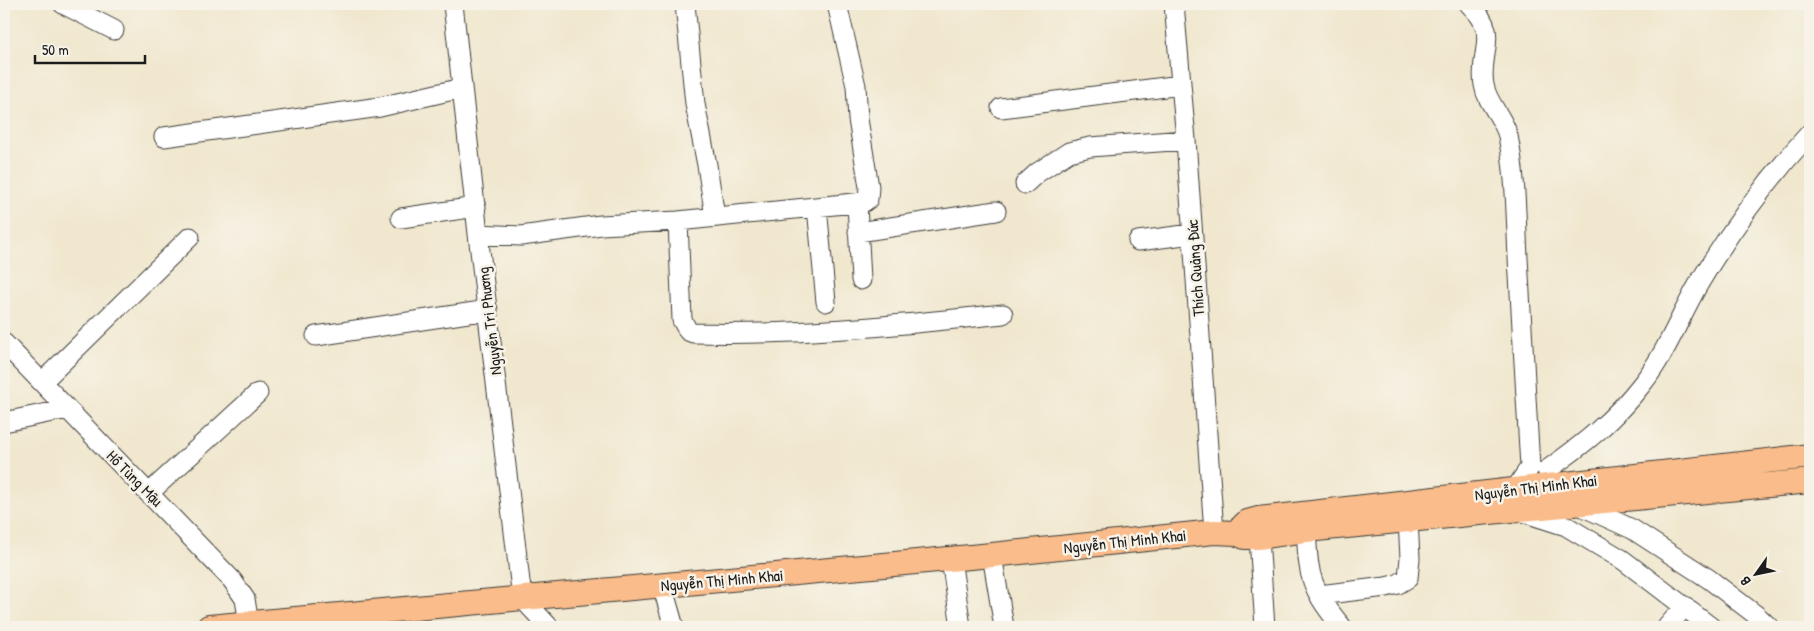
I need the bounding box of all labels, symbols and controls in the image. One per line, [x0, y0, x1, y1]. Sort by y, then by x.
scale bar [35, 32, 145, 64]
text: 50 m [42, 39, 69, 60]
street label: Thích Quảng Đức [1181, 218, 1209, 317]
street label: Nguyễn Tri Phương [471, 266, 507, 376]
street label: Hồ Tùng Mậu [102, 445, 169, 512]
street label: Nguyễn Thị Minh Khai [1474, 469, 1598, 505]
street label: Nguyễn Thị Minh Khai [1063, 524, 1187, 558]
north arrow [1732, 548, 1782, 598]
street label: Nguyễn Thị Minh Khai [660, 564, 784, 596]
text: B [1735, 573, 1755, 590]

